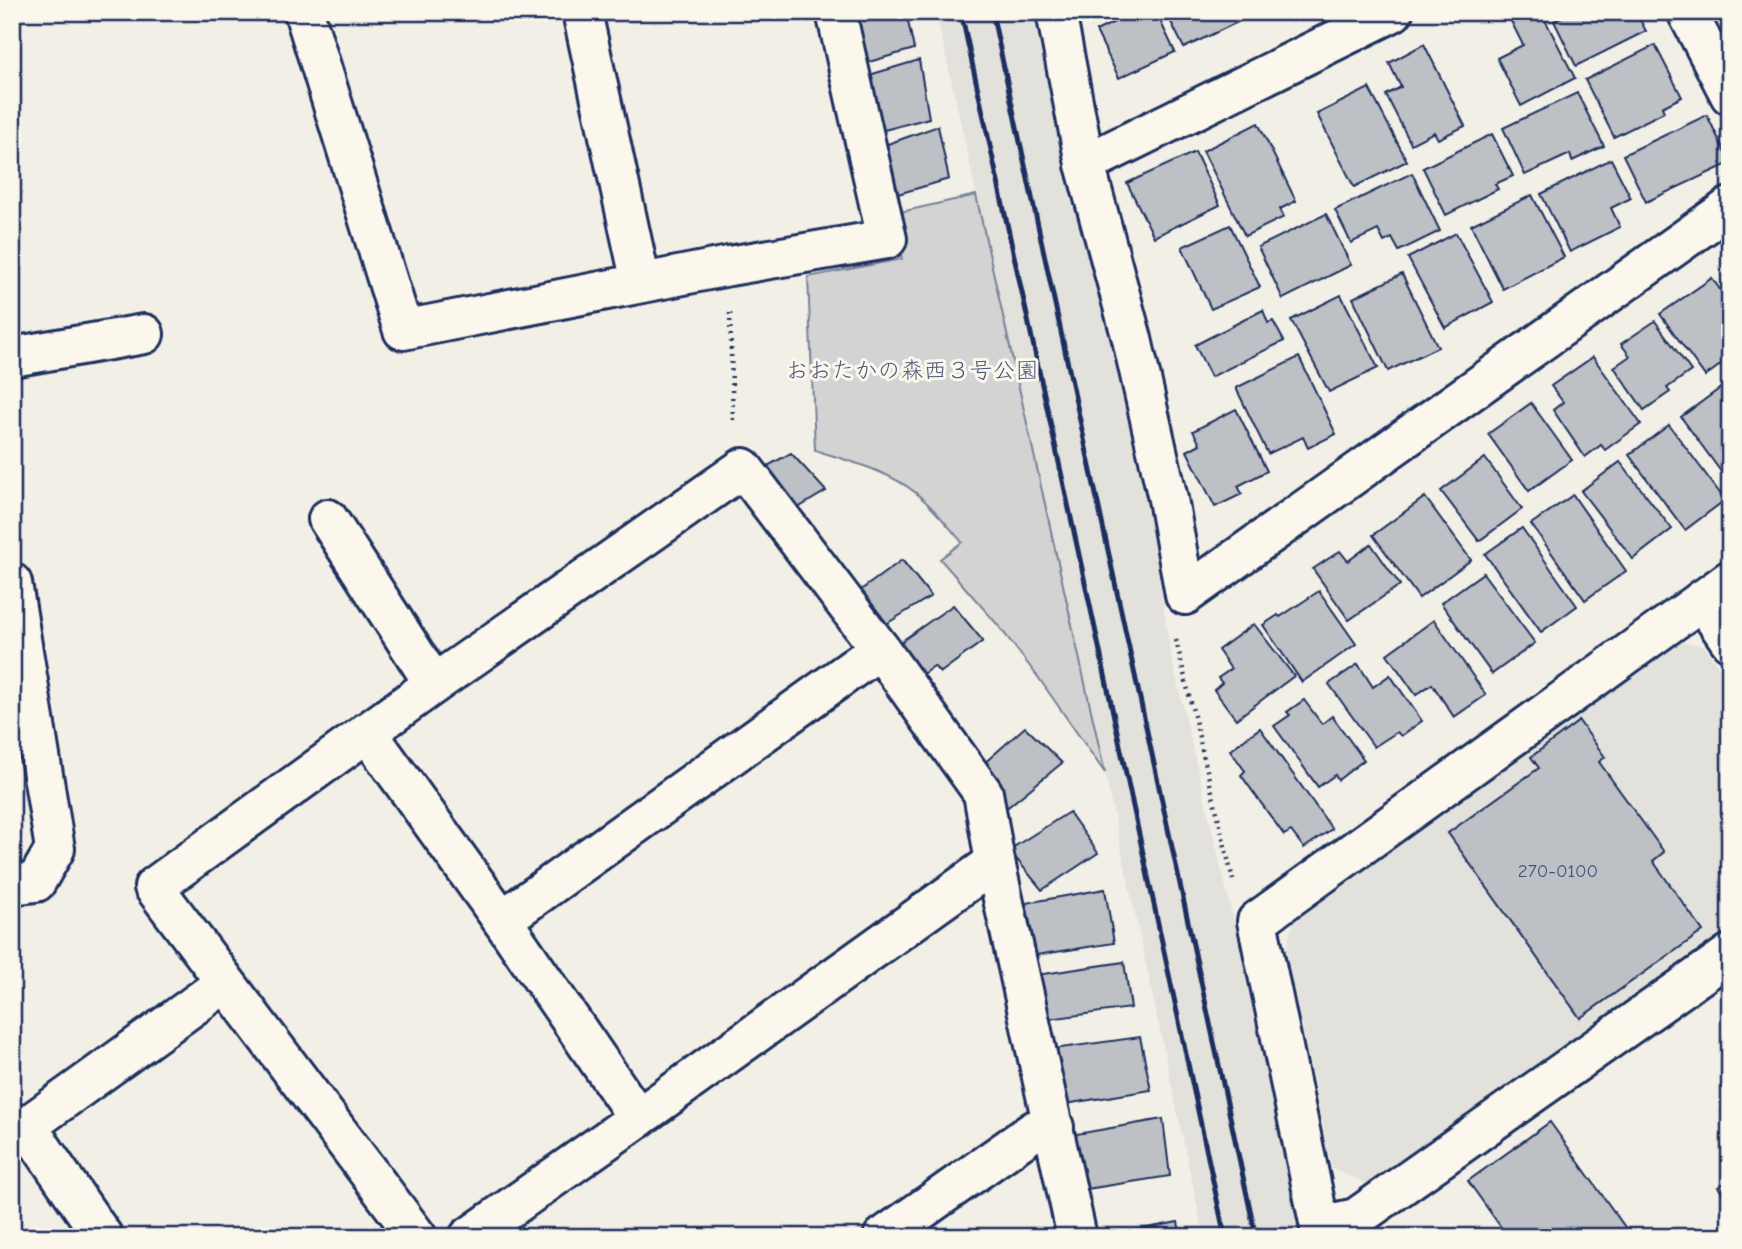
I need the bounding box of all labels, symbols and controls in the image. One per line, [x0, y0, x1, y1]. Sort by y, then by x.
park label: おおたかの森西３号公園 [786, 357, 1039, 384]
house number: 270-0100 [1518, 860, 1598, 882]

